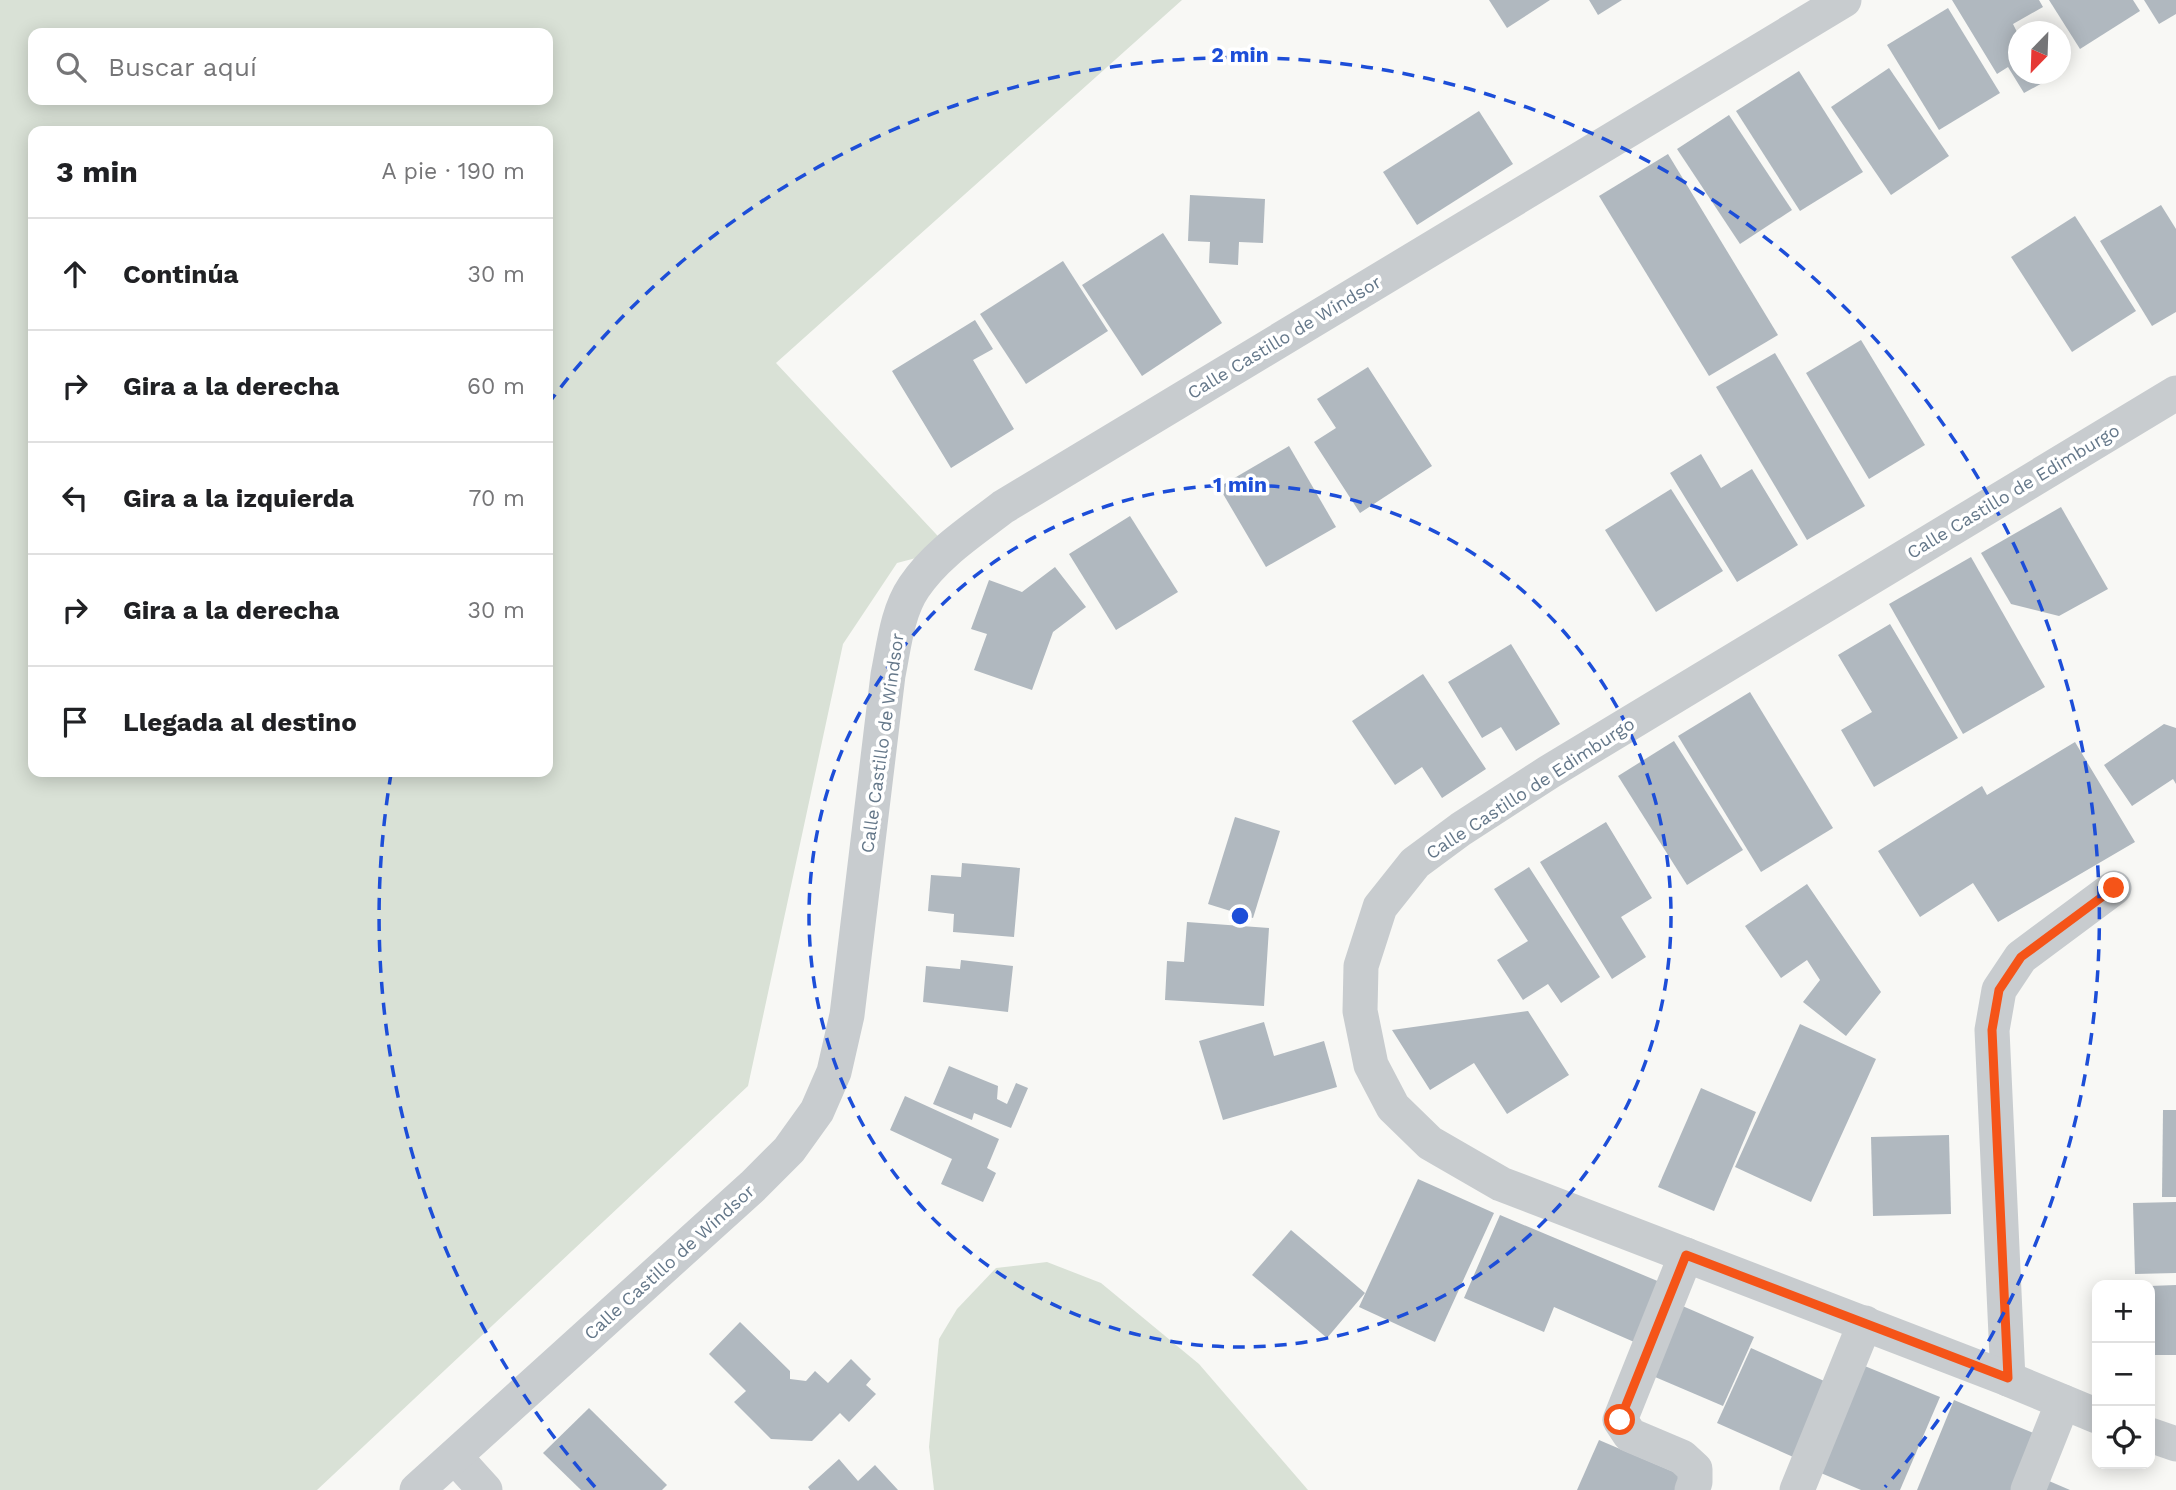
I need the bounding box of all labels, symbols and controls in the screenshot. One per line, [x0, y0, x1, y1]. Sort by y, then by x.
north arrow [2008, 21, 2071, 84]
search box [28, 28, 553, 105]
text: 2 min [1211, 42, 1269, 67]
icon: search [52, 48, 90, 86]
text: Buscar aquí [108, 52, 257, 82]
text: 3 min [56, 154, 138, 189]
text: A pie · 190 m [381, 158, 525, 185]
icon: ahead [56, 255, 94, 293]
text: Continúa [123, 259, 239, 289]
text: 30 m [468, 261, 525, 288]
street label: Calle Castillo de Windsor [1183, 271, 1385, 403]
icon: right [56, 367, 94, 405]
text: Gira a la derecha [123, 371, 339, 401]
text: 60 m [467, 373, 525, 400]
street label: Calle Castillo de Edimburgo [1903, 419, 2123, 563]
text: 1 min [1213, 472, 1267, 497]
icon: left [56, 479, 94, 517]
text: Gira a la izquierda [123, 483, 354, 513]
text: 70 m [468, 485, 525, 512]
icon: right [56, 591, 94, 629]
text: Gira a la derecha [123, 595, 339, 625]
text: 30 m [468, 597, 525, 624]
street label: Calle Castillo de Windsor [856, 632, 908, 854]
icon: arrive [56, 703, 94, 741]
text: Llegada al destino [123, 707, 357, 737]
street label: Calle Castillo de Edimburgo [1422, 713, 1638, 863]
route end [2098, 872, 2129, 903]
centre of rings [1228, 904, 1252, 928]
street label: Calle Castillo de Windsor [580, 1180, 758, 1344]
map controls [2092, 1280, 2155, 1469]
button: + [2092, 1280, 2155, 1343]
button: − [2092, 1343, 2155, 1406]
route start [1604, 1404, 1635, 1435]
button: locate [2092, 1406, 2155, 1469]

